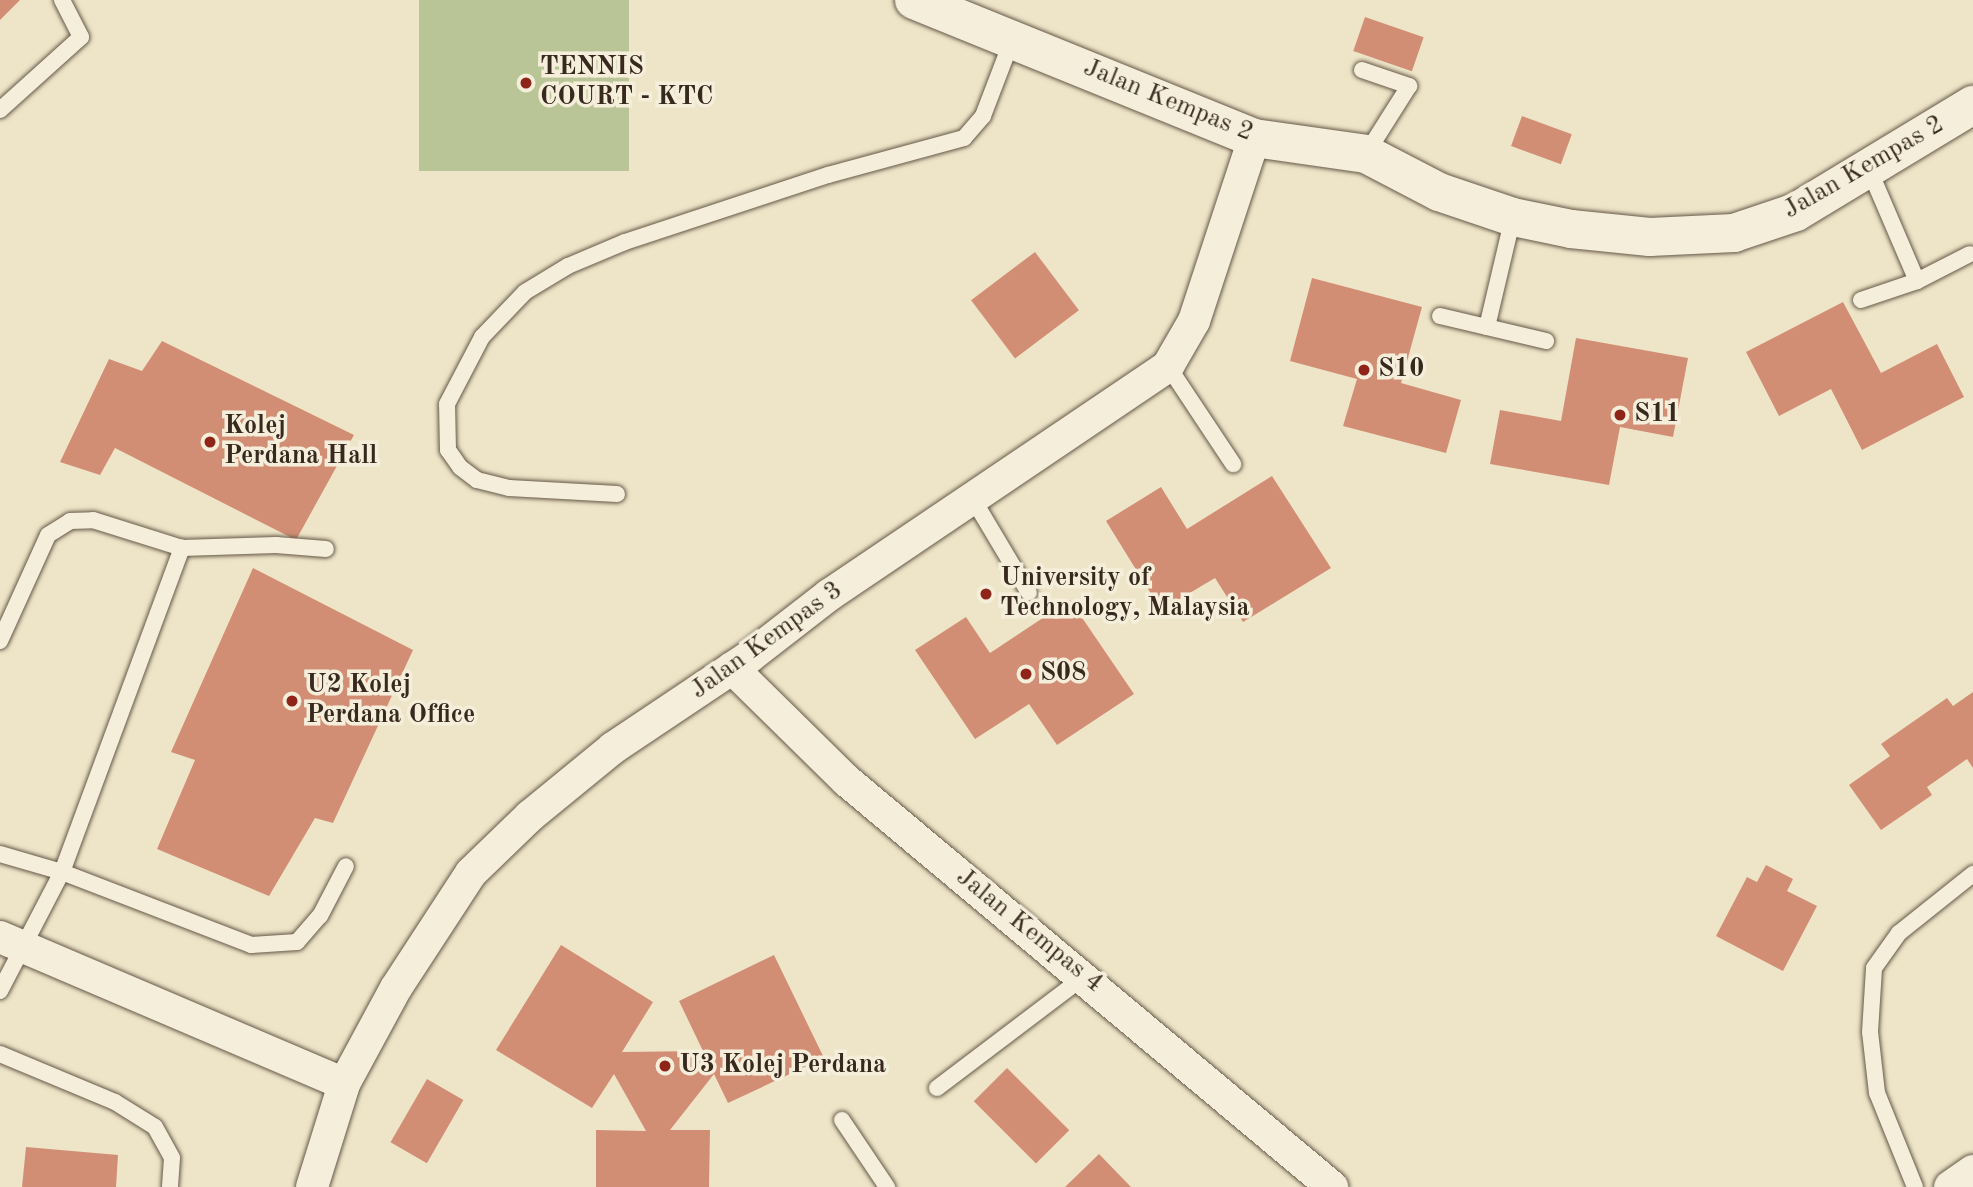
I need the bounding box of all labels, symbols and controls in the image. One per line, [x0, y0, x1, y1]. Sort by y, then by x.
place label: TENNIS COURT - KTC [540, 52, 713, 114]
street label: Jalan Kempas 2 [1079, 53, 1257, 149]
marker: TENNIS COURT - KTC [518, 75, 534, 91]
street label: Jalan Kempas 2 [1778, 109, 1950, 227]
place label: S10 [1378, 354, 1424, 386]
marker: S10 [1356, 362, 1372, 378]
place label: S11 [1634, 399, 1680, 431]
marker: S11 [1612, 407, 1628, 423]
place label: Kolej Perdana Hall [224, 411, 377, 472]
marker: Kolej Perdana Hall [202, 434, 218, 450]
place label: University of Technology, Malaysia [1000, 563, 1250, 624]
street label: Jalan Kempas 3 [685, 575, 849, 707]
marker: University of Technology, Malaysia [978, 586, 994, 602]
place label: S08 [1040, 658, 1086, 690]
marker: S08 [1018, 666, 1034, 682]
place label: U2 Kolej Perdana Office [306, 670, 475, 732]
marker: U2 Kolej Perdana Office [284, 693, 300, 709]
street label: Jalan Kempas 4 [949, 862, 1109, 1000]
place label: U3 Kolej Perdana [679, 1050, 886, 1082]
marker: U3 Kolej Perdana [657, 1058, 673, 1074]

